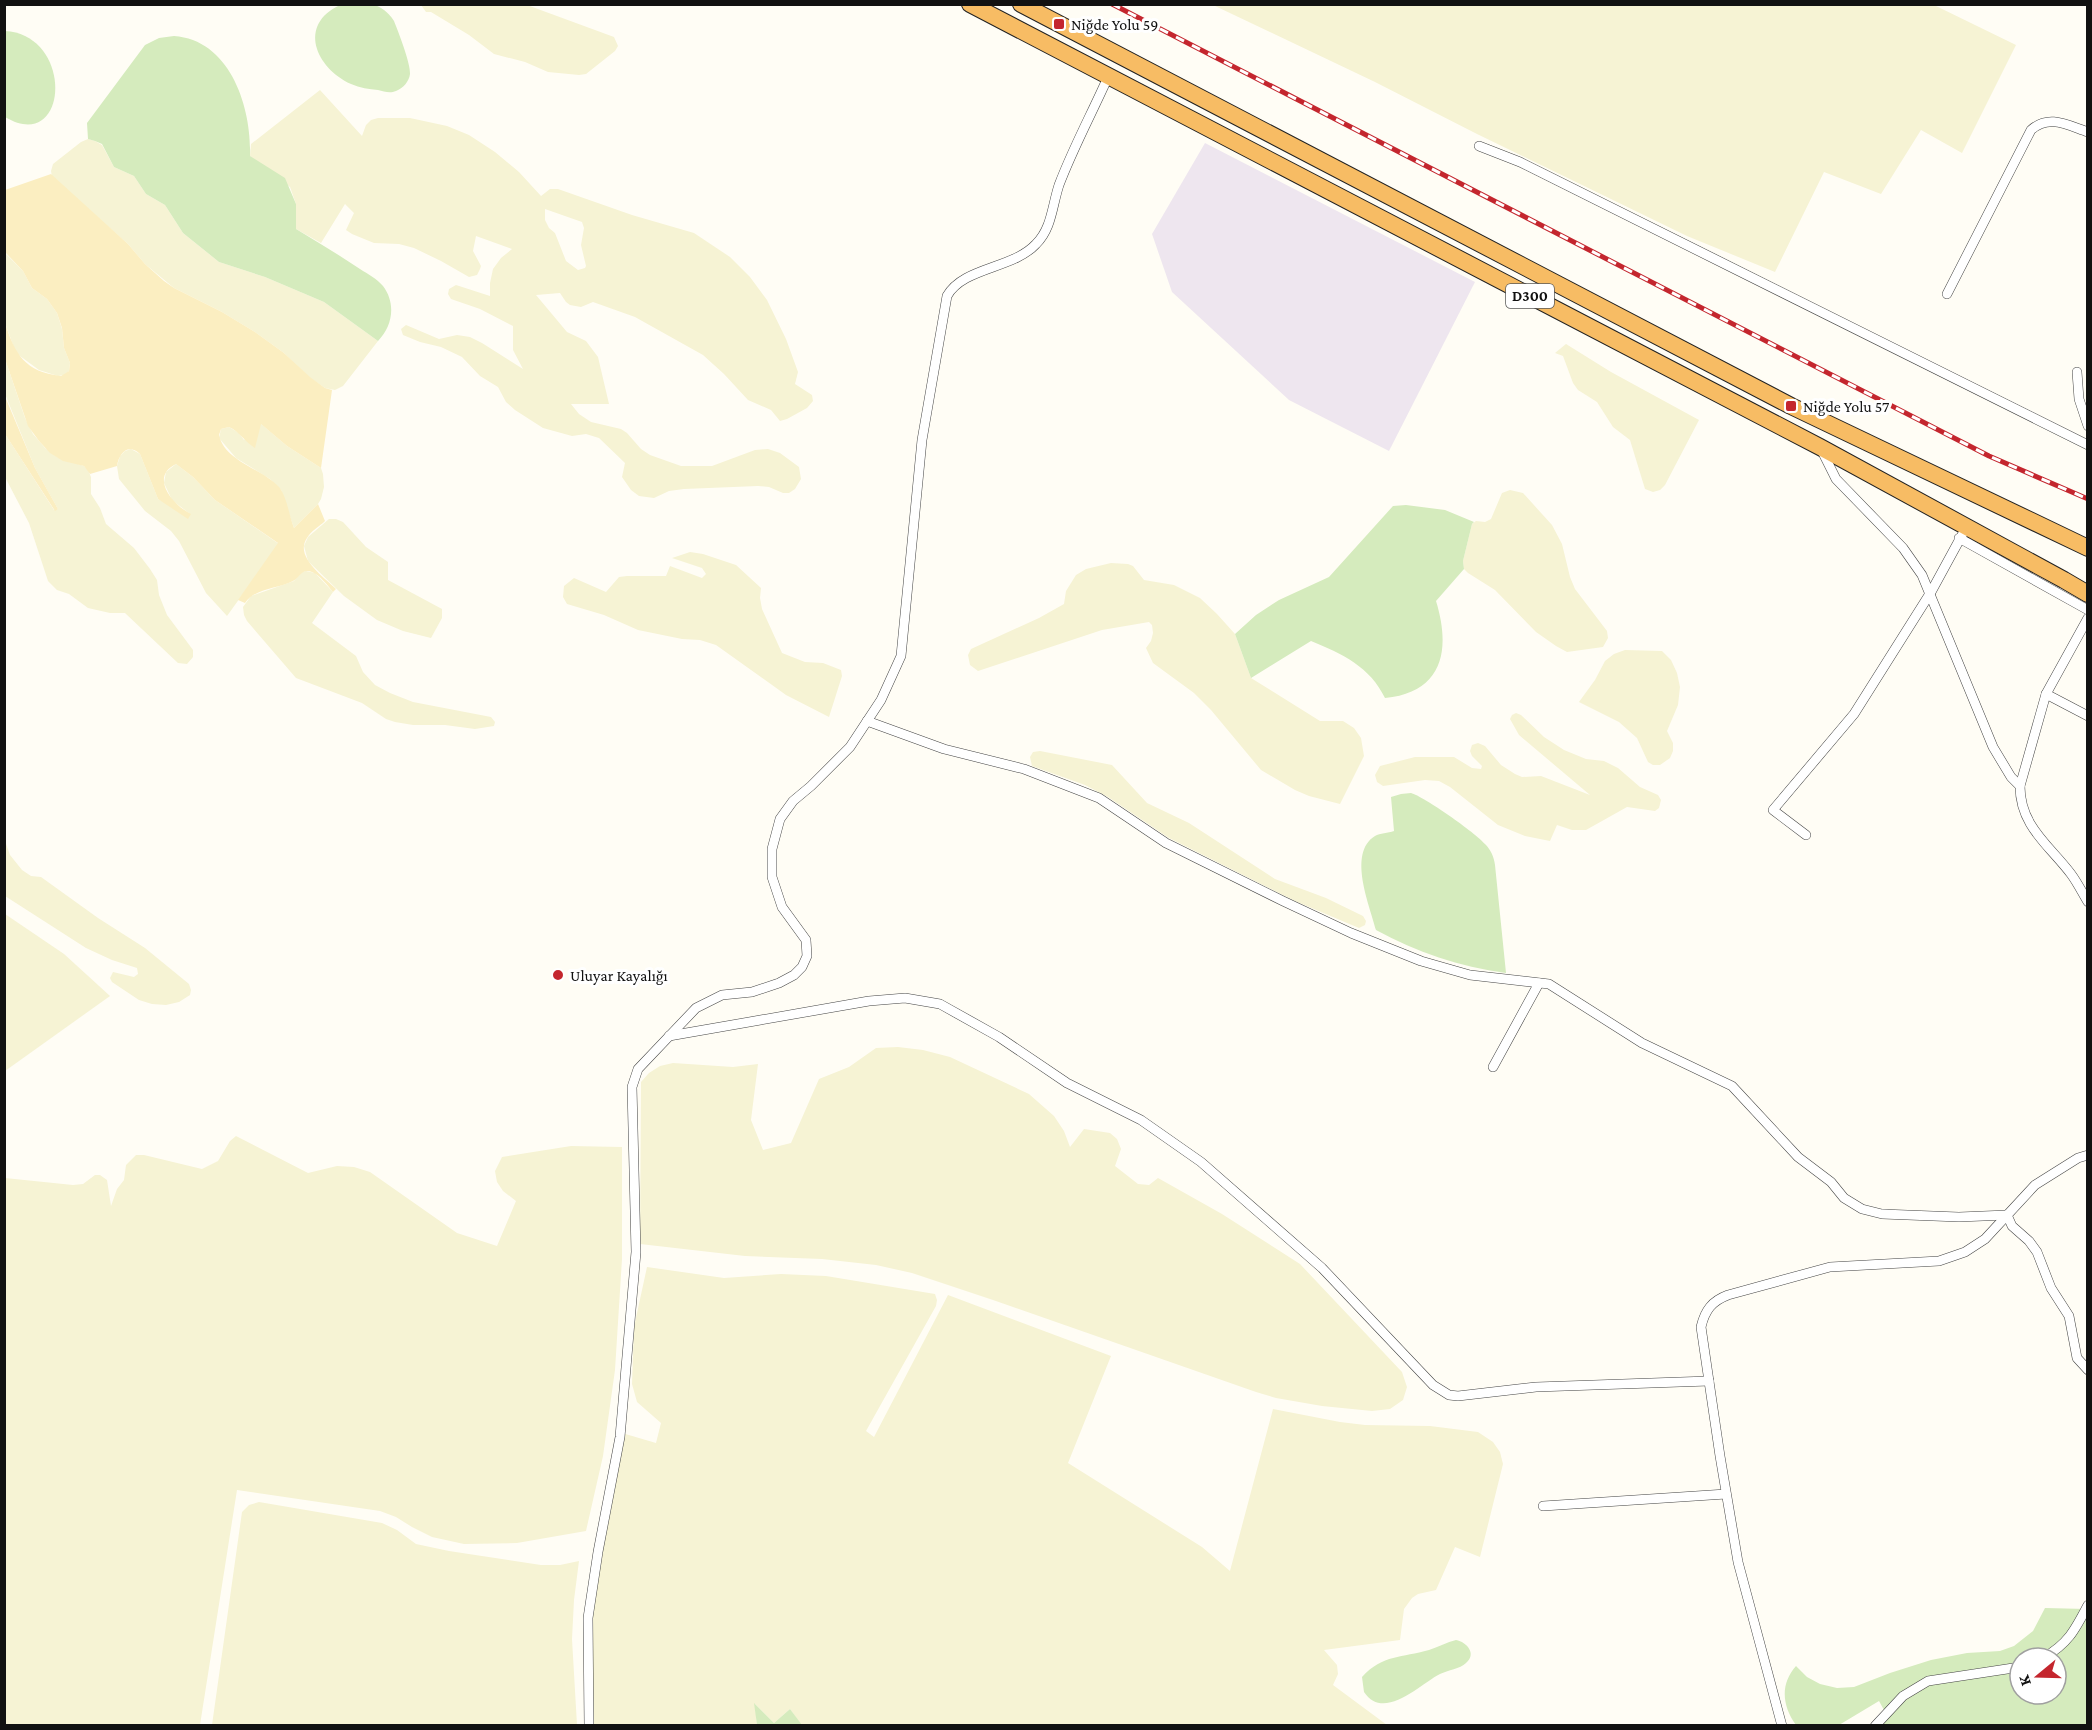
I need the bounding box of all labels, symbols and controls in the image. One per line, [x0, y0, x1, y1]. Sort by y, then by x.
place label: Niğde Yolu 59 [1071, 16, 1158, 34]
marker: Niğde Yolu 59 [1052, 17, 1066, 31]
road number: D300 [1506, 284, 1554, 308]
place label: Niğde Yolu 57 [1803, 398, 1890, 416]
marker: Niğde Yolu 57 [1784, 399, 1798, 413]
place label: Uluyar Kayalığı [570, 967, 668, 985]
marker: Uluyar Kayalığı [551, 968, 565, 982]
north arrow [2008, 1646, 2068, 1706]
text: K [2014, 1672, 2034, 1688]

